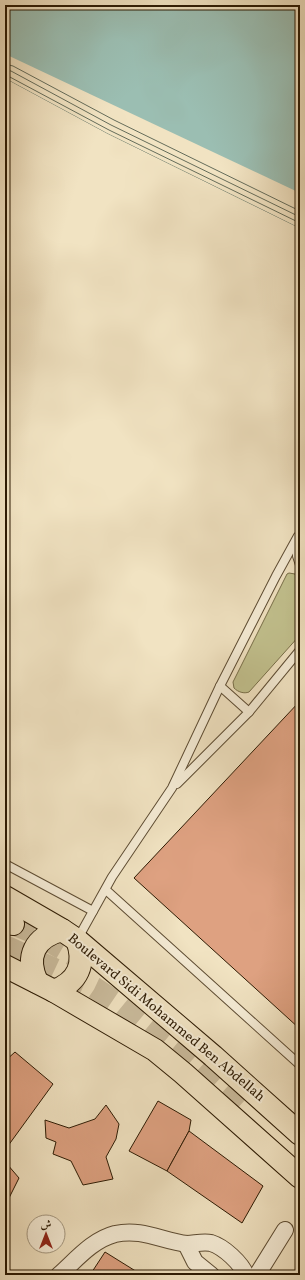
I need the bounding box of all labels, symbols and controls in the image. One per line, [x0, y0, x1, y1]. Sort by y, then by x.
street label: Boulevard Sidi Mohammed Ben Abdellah [63, 930, 269, 1106]
north arrow [26, 1214, 66, 1254]
text: ش [41, 1218, 52, 1233]

